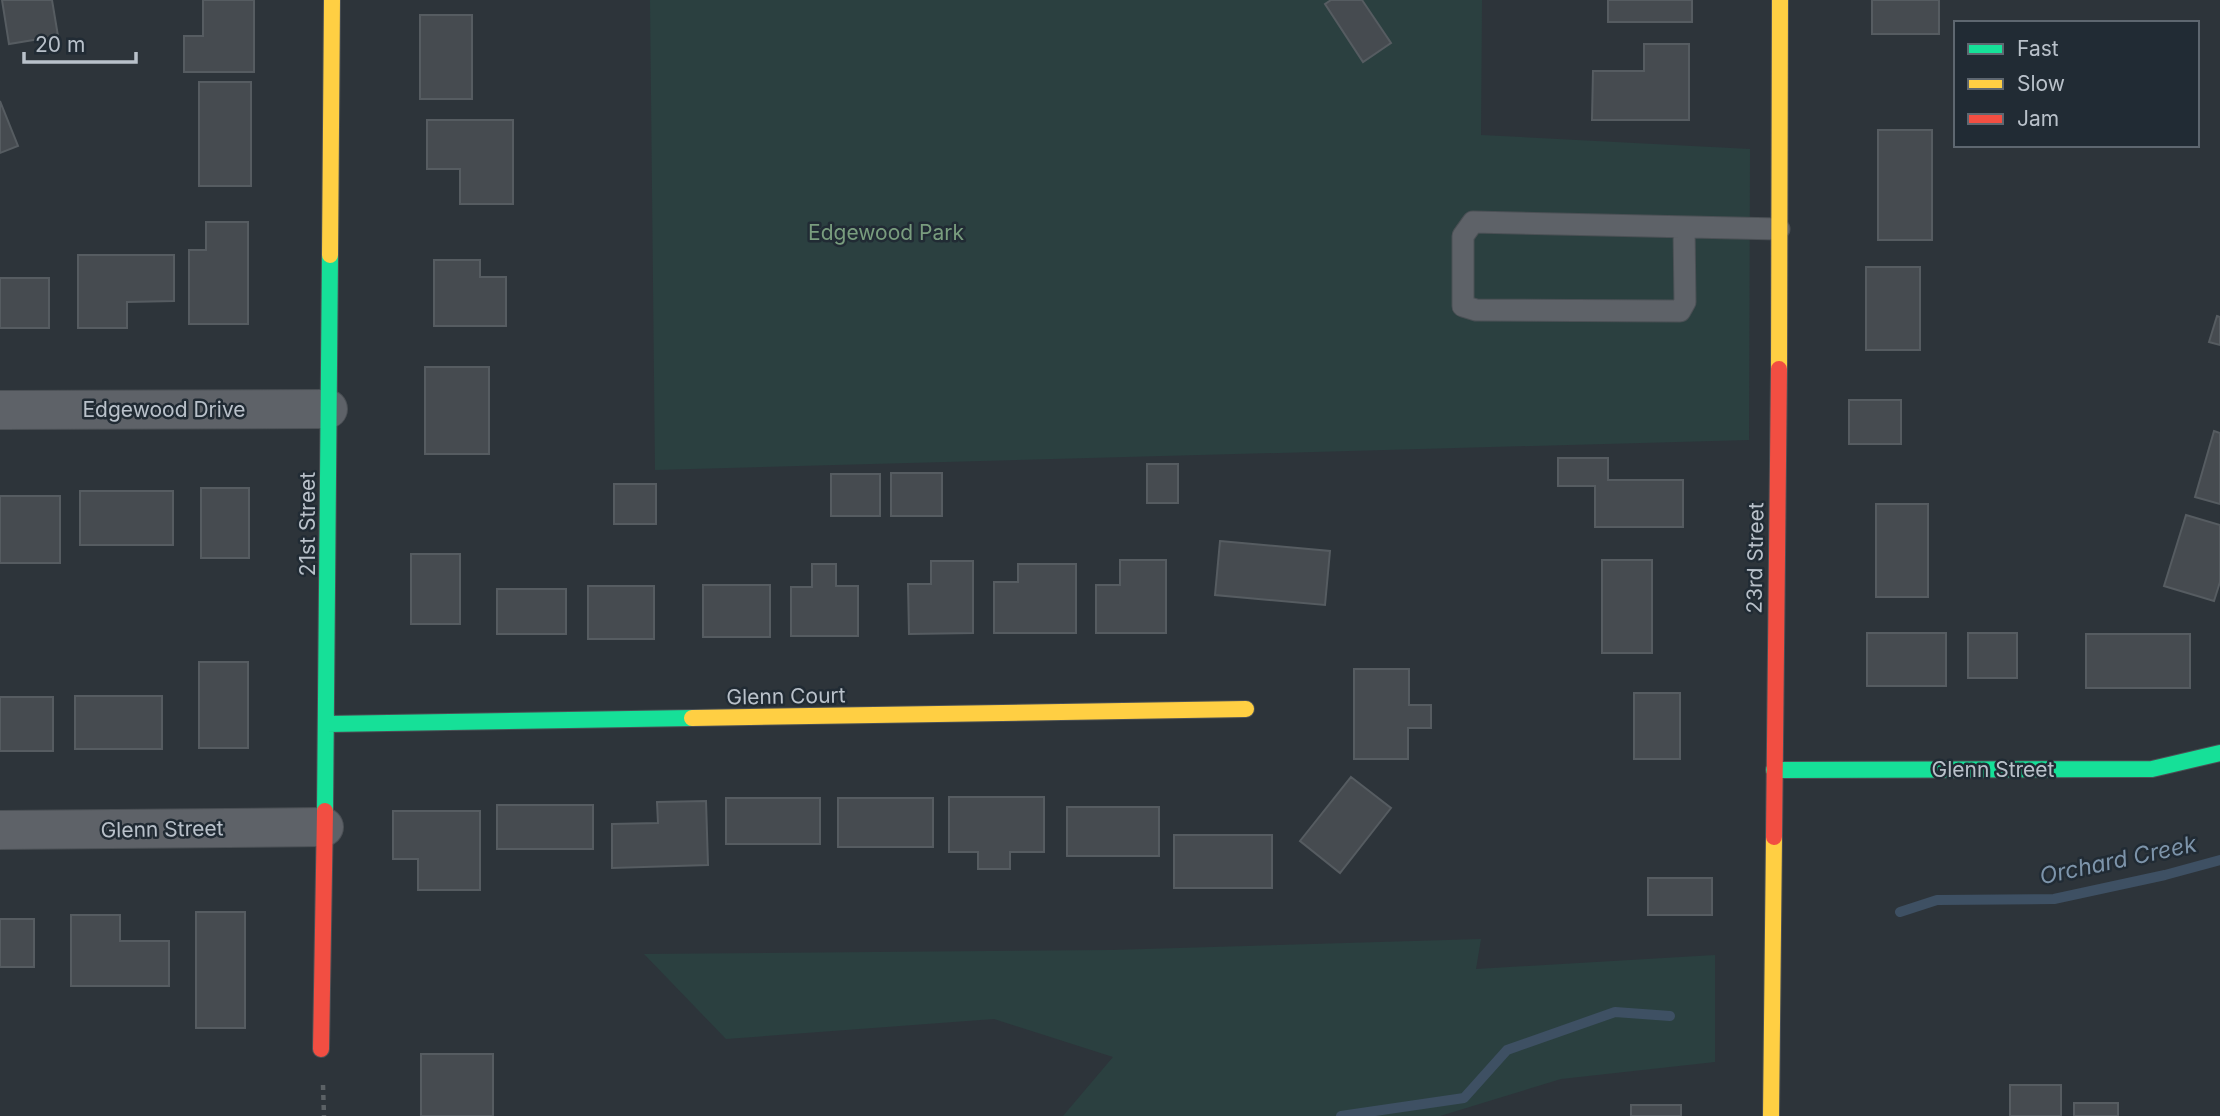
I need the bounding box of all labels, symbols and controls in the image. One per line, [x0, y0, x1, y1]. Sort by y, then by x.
scale bar [24, 21, 136, 65]
legend [1954, 21, 2199, 147]
text: 20 m [35, 32, 85, 57]
text: Fast [2017, 36, 2059, 61]
text: Slow [2017, 71, 2065, 96]
text: Jam [2017, 106, 2059, 131]
park label: Edgewood Park [808, 220, 964, 245]
street label: Edgewood Drive [82, 397, 246, 422]
street label: 21st Street [295, 472, 320, 576]
street label: 23rd Street [1742, 502, 1768, 614]
street label: Glenn Court [726, 682, 846, 710]
street label: Glenn Street [1932, 757, 2055, 782]
street label: Glenn Street [100, 815, 224, 843]
water label: Orchard Creek [2037, 830, 2199, 890]

